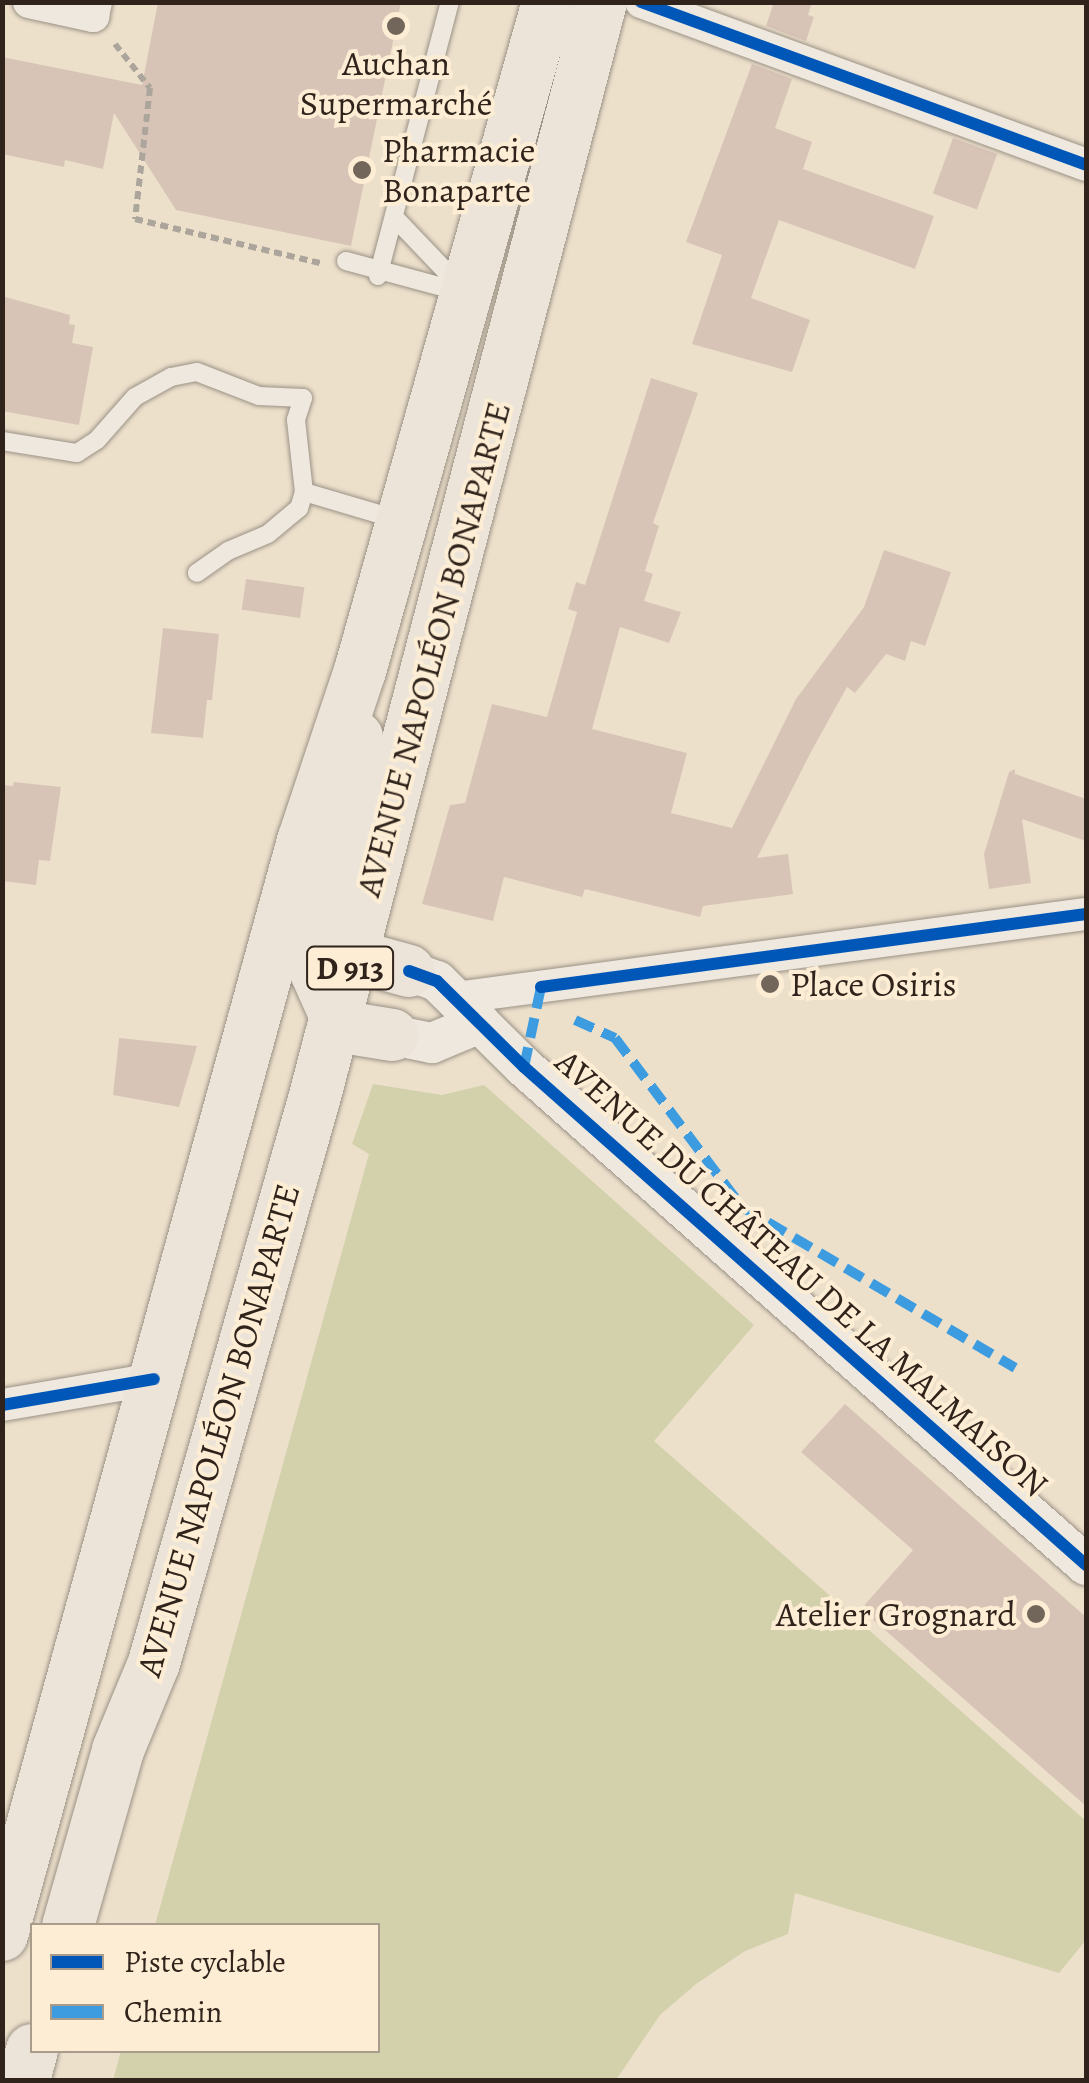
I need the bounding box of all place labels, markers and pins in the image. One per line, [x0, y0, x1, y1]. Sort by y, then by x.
marker: Auchan Supermarché [385, 15, 407, 37]
place label: Auchan Supermarché [300, 42, 492, 124]
place label: Pharmacie Bonaparte [382, 129, 536, 211]
marker: Pharmacie Bonaparte [351, 159, 373, 181]
place label: Place Osiris [790, 963, 957, 1005]
marker: Place Osiris [759, 973, 781, 995]
place label: Atelier Grognard [776, 1593, 1016, 1635]
marker: Atelier Grognard [1025, 1603, 1047, 1625]

